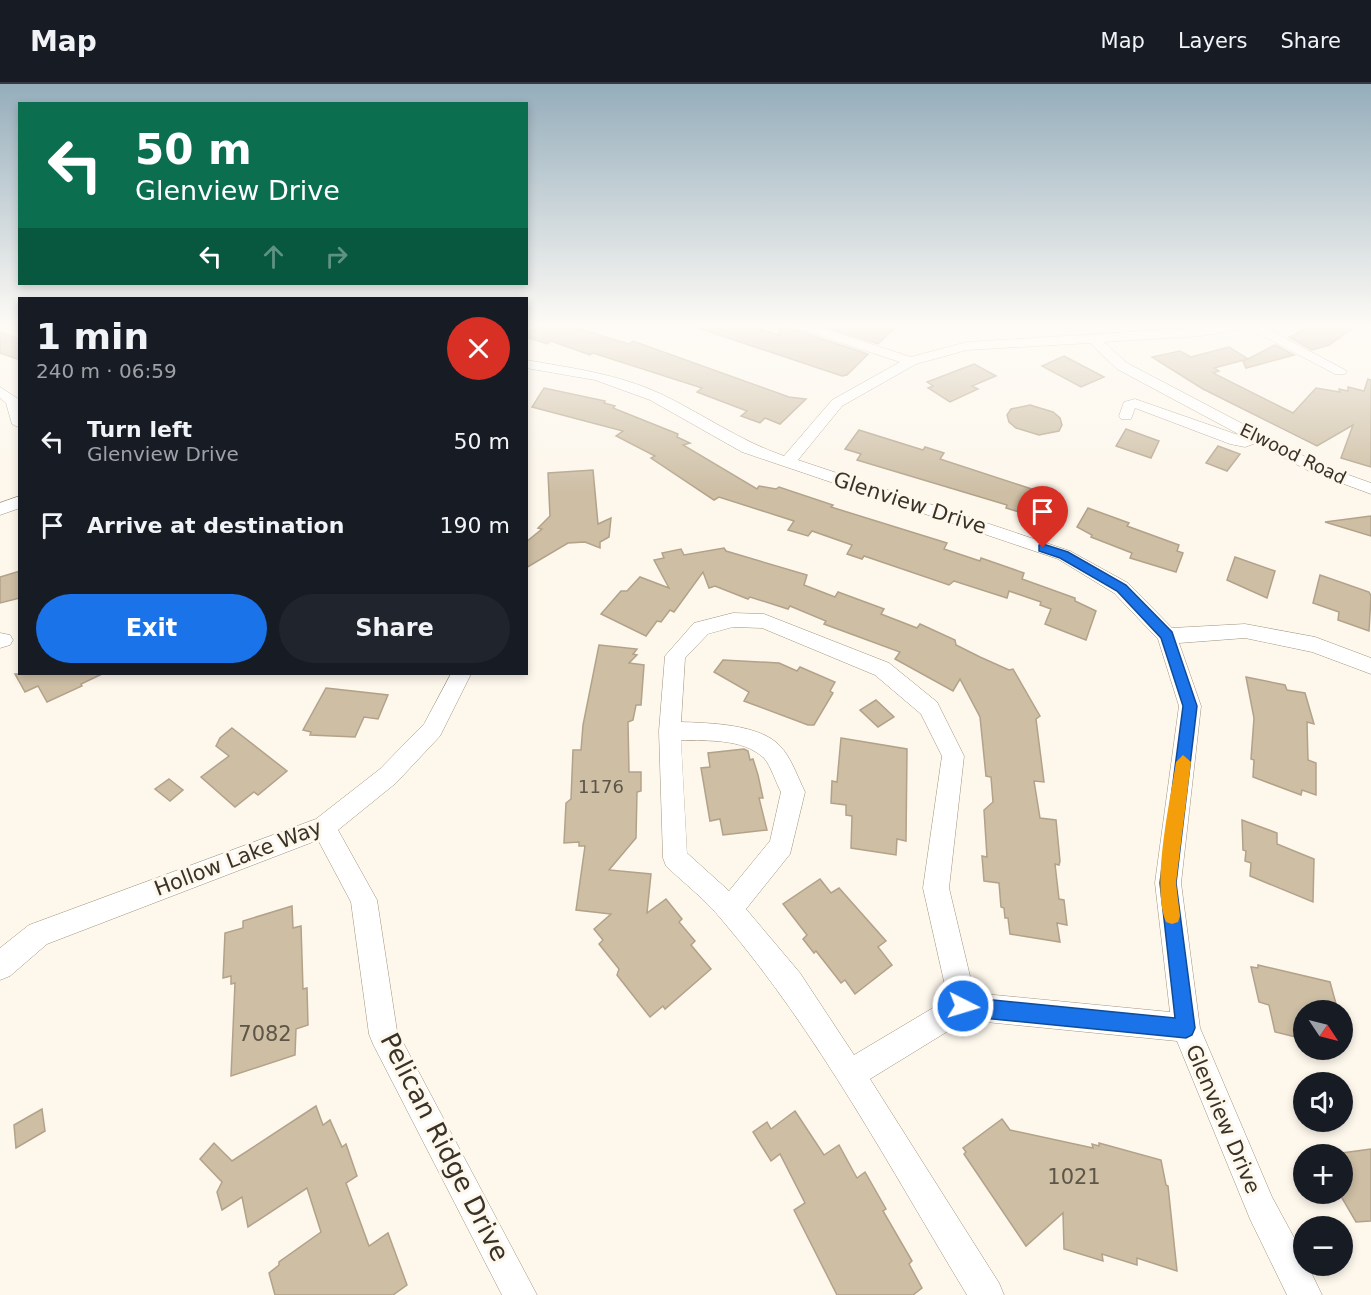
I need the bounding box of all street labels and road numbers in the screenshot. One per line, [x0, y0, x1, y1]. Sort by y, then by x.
street label: Elwood Road [1237, 419, 1350, 488]
street label: Glenview Drive [831, 467, 989, 539]
street label: Hollow Lake Way [151, 815, 325, 901]
street label: Pelican Ridge Drive [374, 1028, 516, 1266]
street label: Glenview Drive [1181, 1041, 1265, 1197]

